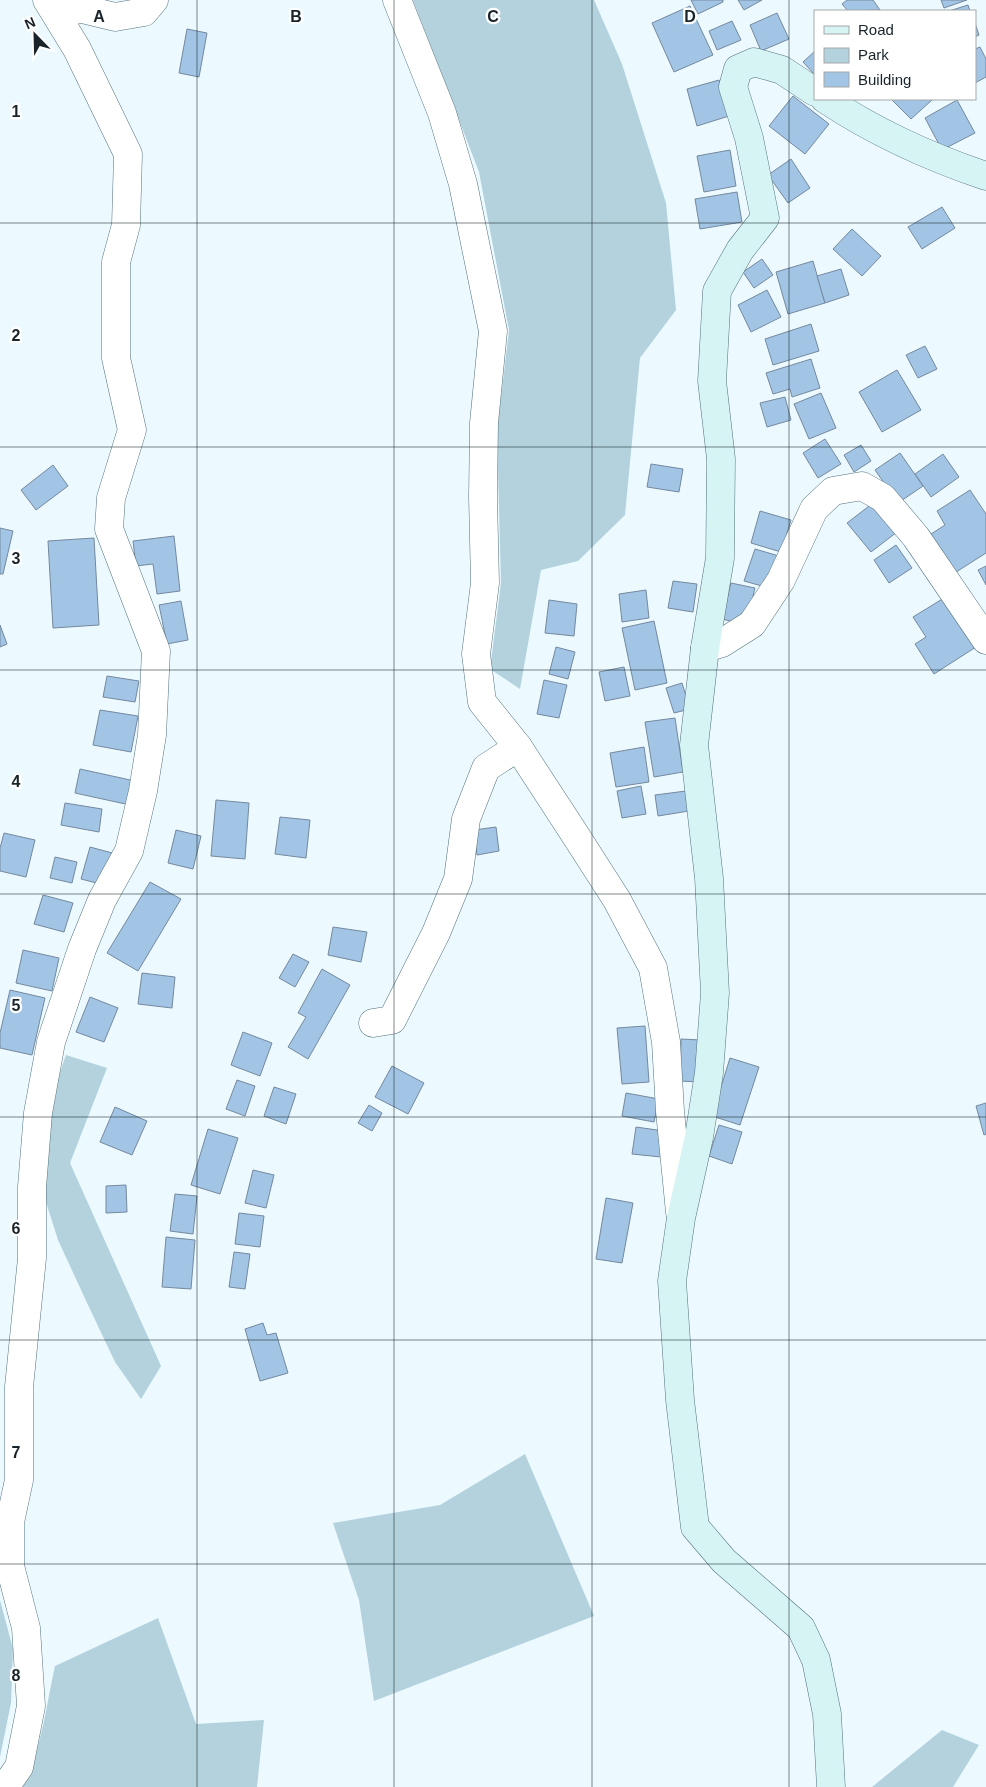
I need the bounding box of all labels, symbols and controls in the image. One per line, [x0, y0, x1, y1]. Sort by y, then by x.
text: A [93, 8, 105, 25]
text: B [290, 8, 302, 25]
text: C [487, 8, 499, 25]
text: D [684, 8, 696, 25]
north arrow [10, 10, 60, 60]
legend [814, 10, 976, 100]
text: N [22, 14, 38, 32]
text: Road [858, 21, 894, 38]
text: Park [858, 46, 889, 63]
text: Building [858, 71, 911, 88]
text: 1 [12, 103, 21, 120]
text: 2 [12, 327, 21, 344]
text: 3 [12, 550, 21, 567]
text: 4 [12, 773, 21, 790]
text: 5 [12, 997, 21, 1014]
text: 6 [12, 1220, 21, 1237]
text: 7 [12, 1444, 21, 1461]
text: 8 [12, 1667, 21, 1684]

